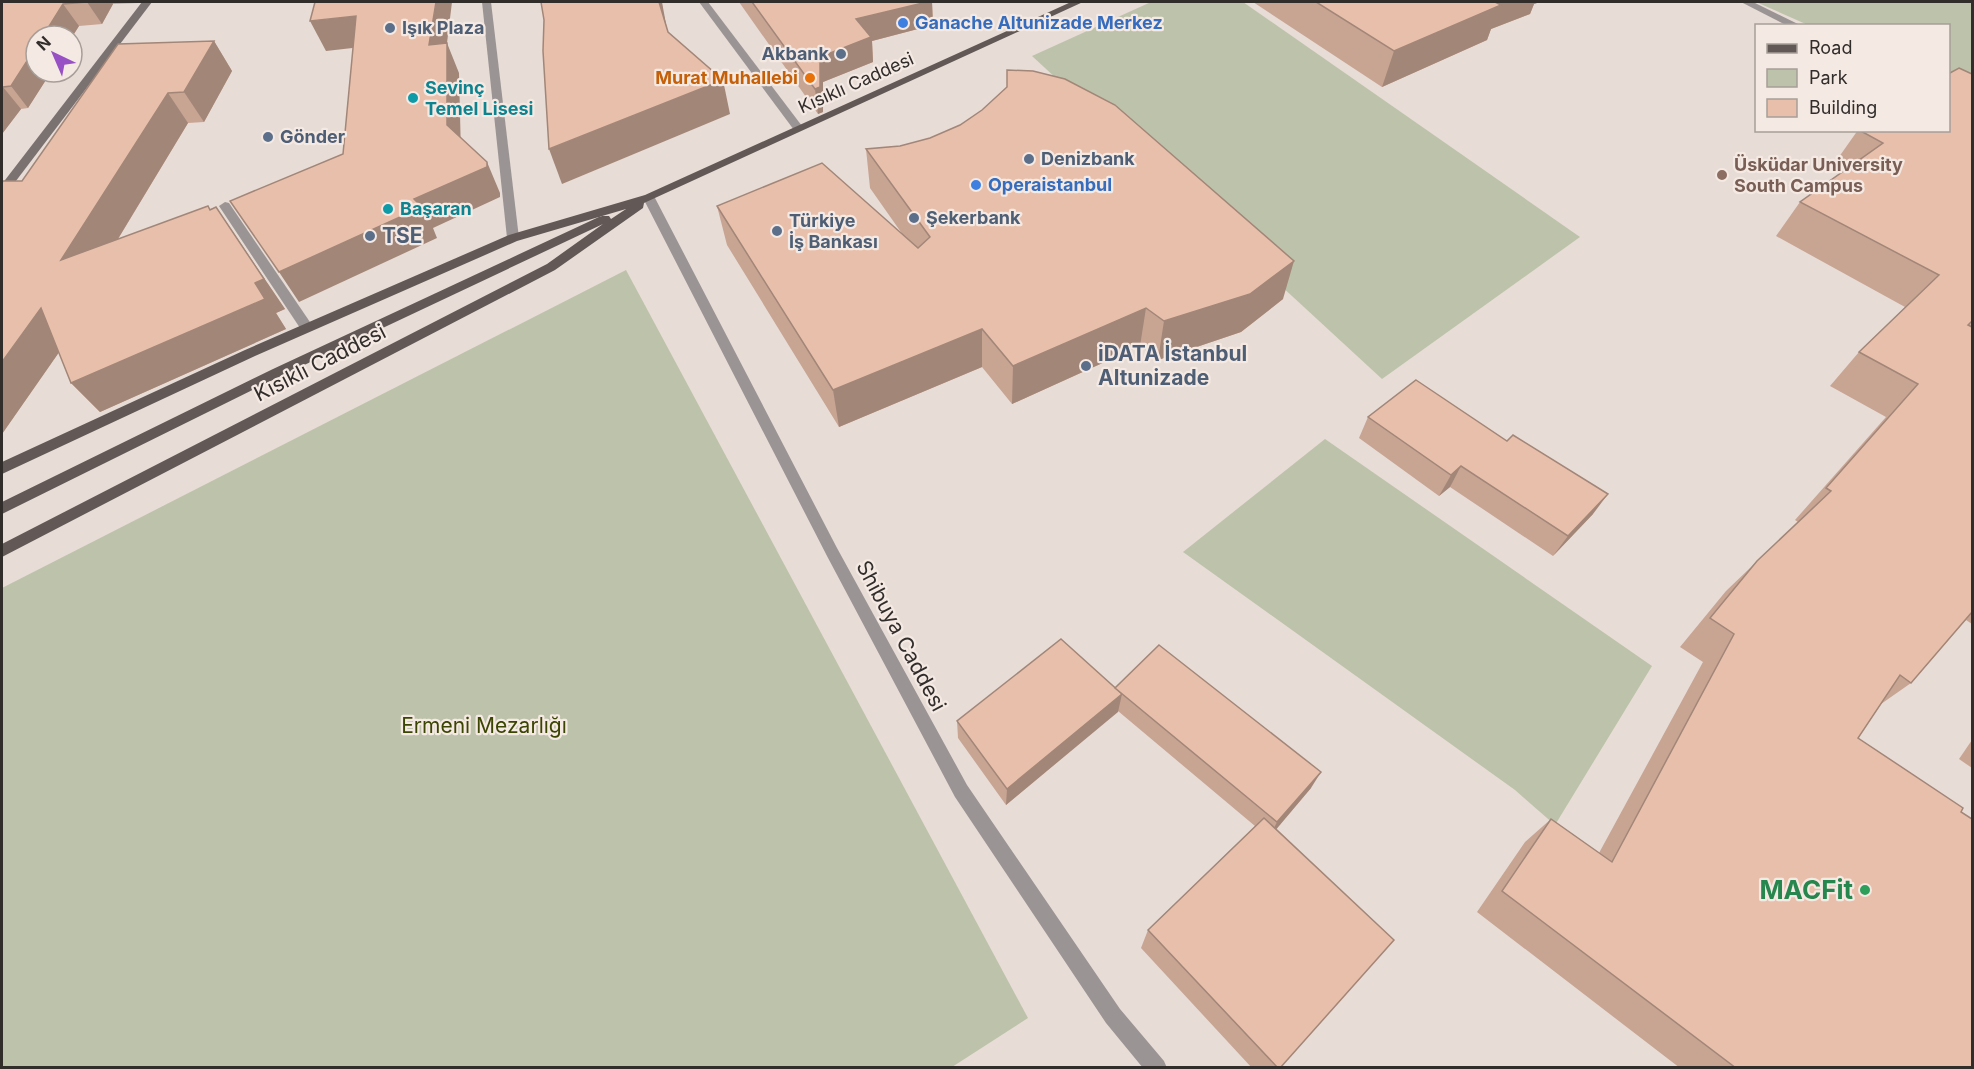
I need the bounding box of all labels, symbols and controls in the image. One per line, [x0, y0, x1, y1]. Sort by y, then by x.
place label: Ganache Altunizade Merkez [915, 12, 1163, 33]
marker: Ganache Altunizade Merkez [896, 16, 910, 30]
place label: Işık Plaza [402, 17, 484, 38]
marker: Işık Plaza [383, 21, 397, 35]
north arrow [24, 24, 84, 84]
legend [1755, 24, 1950, 132]
text: N [32, 32, 55, 55]
text: Road [1809, 37, 1852, 58]
place label: Akbank [762, 43, 830, 64]
marker: Akbank [834, 47, 848, 61]
street label: Kısıklı Caddesi [795, 48, 917, 117]
place label: Murat Muhallebi [655, 67, 798, 88]
text: Park [1809, 67, 1848, 88]
marker: Murat Muhallebi [803, 71, 817, 85]
place label: Sevinç Temel Lisesi [425, 77, 533, 119]
marker: Sevinç Temel Lisesi [406, 91, 420, 105]
text: Building [1809, 97, 1877, 118]
place label: Gönder [280, 126, 345, 147]
marker: Gönder [261, 130, 275, 144]
place label: Denizbank [1041, 148, 1135, 169]
marker: Denizbank [1022, 152, 1036, 166]
place label: Üsküdar University South Campus [1734, 154, 1903, 196]
marker: Üsküdar University South Campus [1715, 168, 1729, 182]
place label: Operaistanbul [988, 174, 1112, 195]
marker: Operaistanbul [969, 178, 983, 192]
place label: Başaran [400, 198, 472, 219]
marker: Başaran [381, 202, 395, 216]
place label: Şekerbank [926, 207, 1021, 228]
place label: Türkiye İş Bankası [789, 210, 878, 252]
marker: Şekerbank [907, 211, 921, 225]
place label: TSE [382, 223, 423, 248]
marker: Türkiye İş Bankası [770, 224, 784, 238]
marker: TSE [363, 229, 377, 243]
street label: Kısıklı Caddesi [250, 319, 390, 407]
place label: iDATA İstanbul Altunizade [1098, 340, 1247, 390]
marker: iDATA İstanbul Altunizade [1079, 359, 1093, 373]
street label: Shibuya Caddesi [851, 556, 952, 715]
park label: Ermeni Mezarlığı [401, 713, 567, 738]
place label: MACFit [1759, 874, 1853, 905]
marker: MACFit [1858, 883, 1872, 897]

